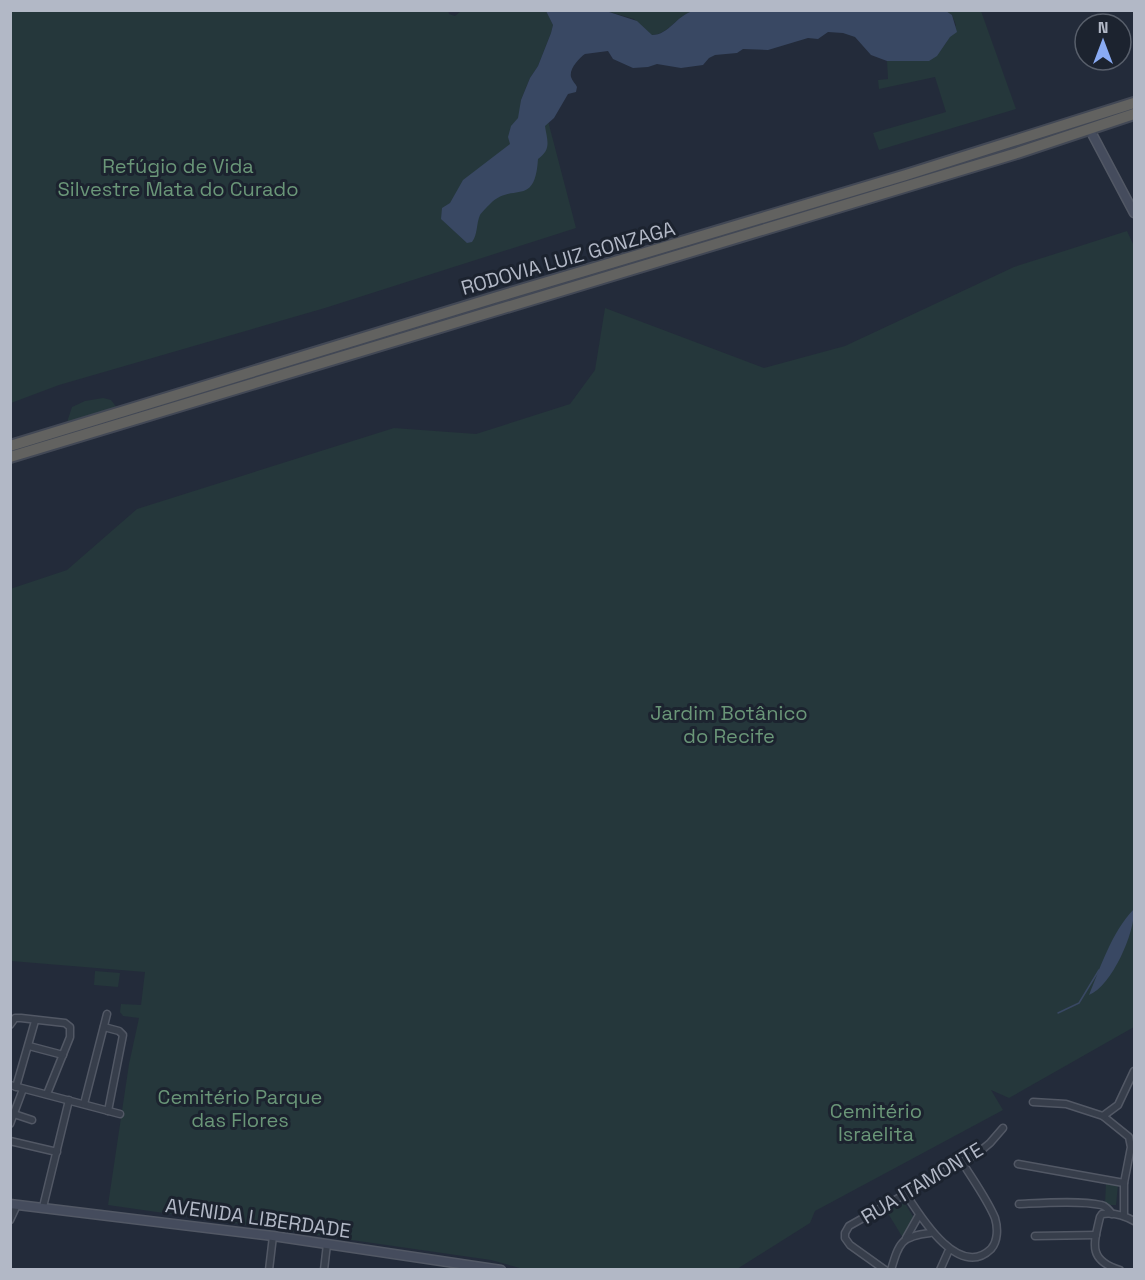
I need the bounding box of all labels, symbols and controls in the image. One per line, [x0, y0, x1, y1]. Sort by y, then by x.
north arrow [1073, 12, 1133, 72]
text: N [1098, 17, 1108, 38]
park label: Refúgio de Vida Silvestre Mata do Curado [57, 153, 299, 202]
street label: RODOVIA LUIZ GONZAGA [458, 215, 679, 301]
park label: Jardim Botânico do Recife [650, 700, 808, 749]
park label: Cemitério Parque das Flores [158, 1084, 322, 1133]
park label: Cemitério Israelita [830, 1098, 922, 1147]
street label: RUA ITAMONTE [856, 1136, 988, 1230]
street label: AVENIDA LIBERDADE [164, 1192, 352, 1244]

